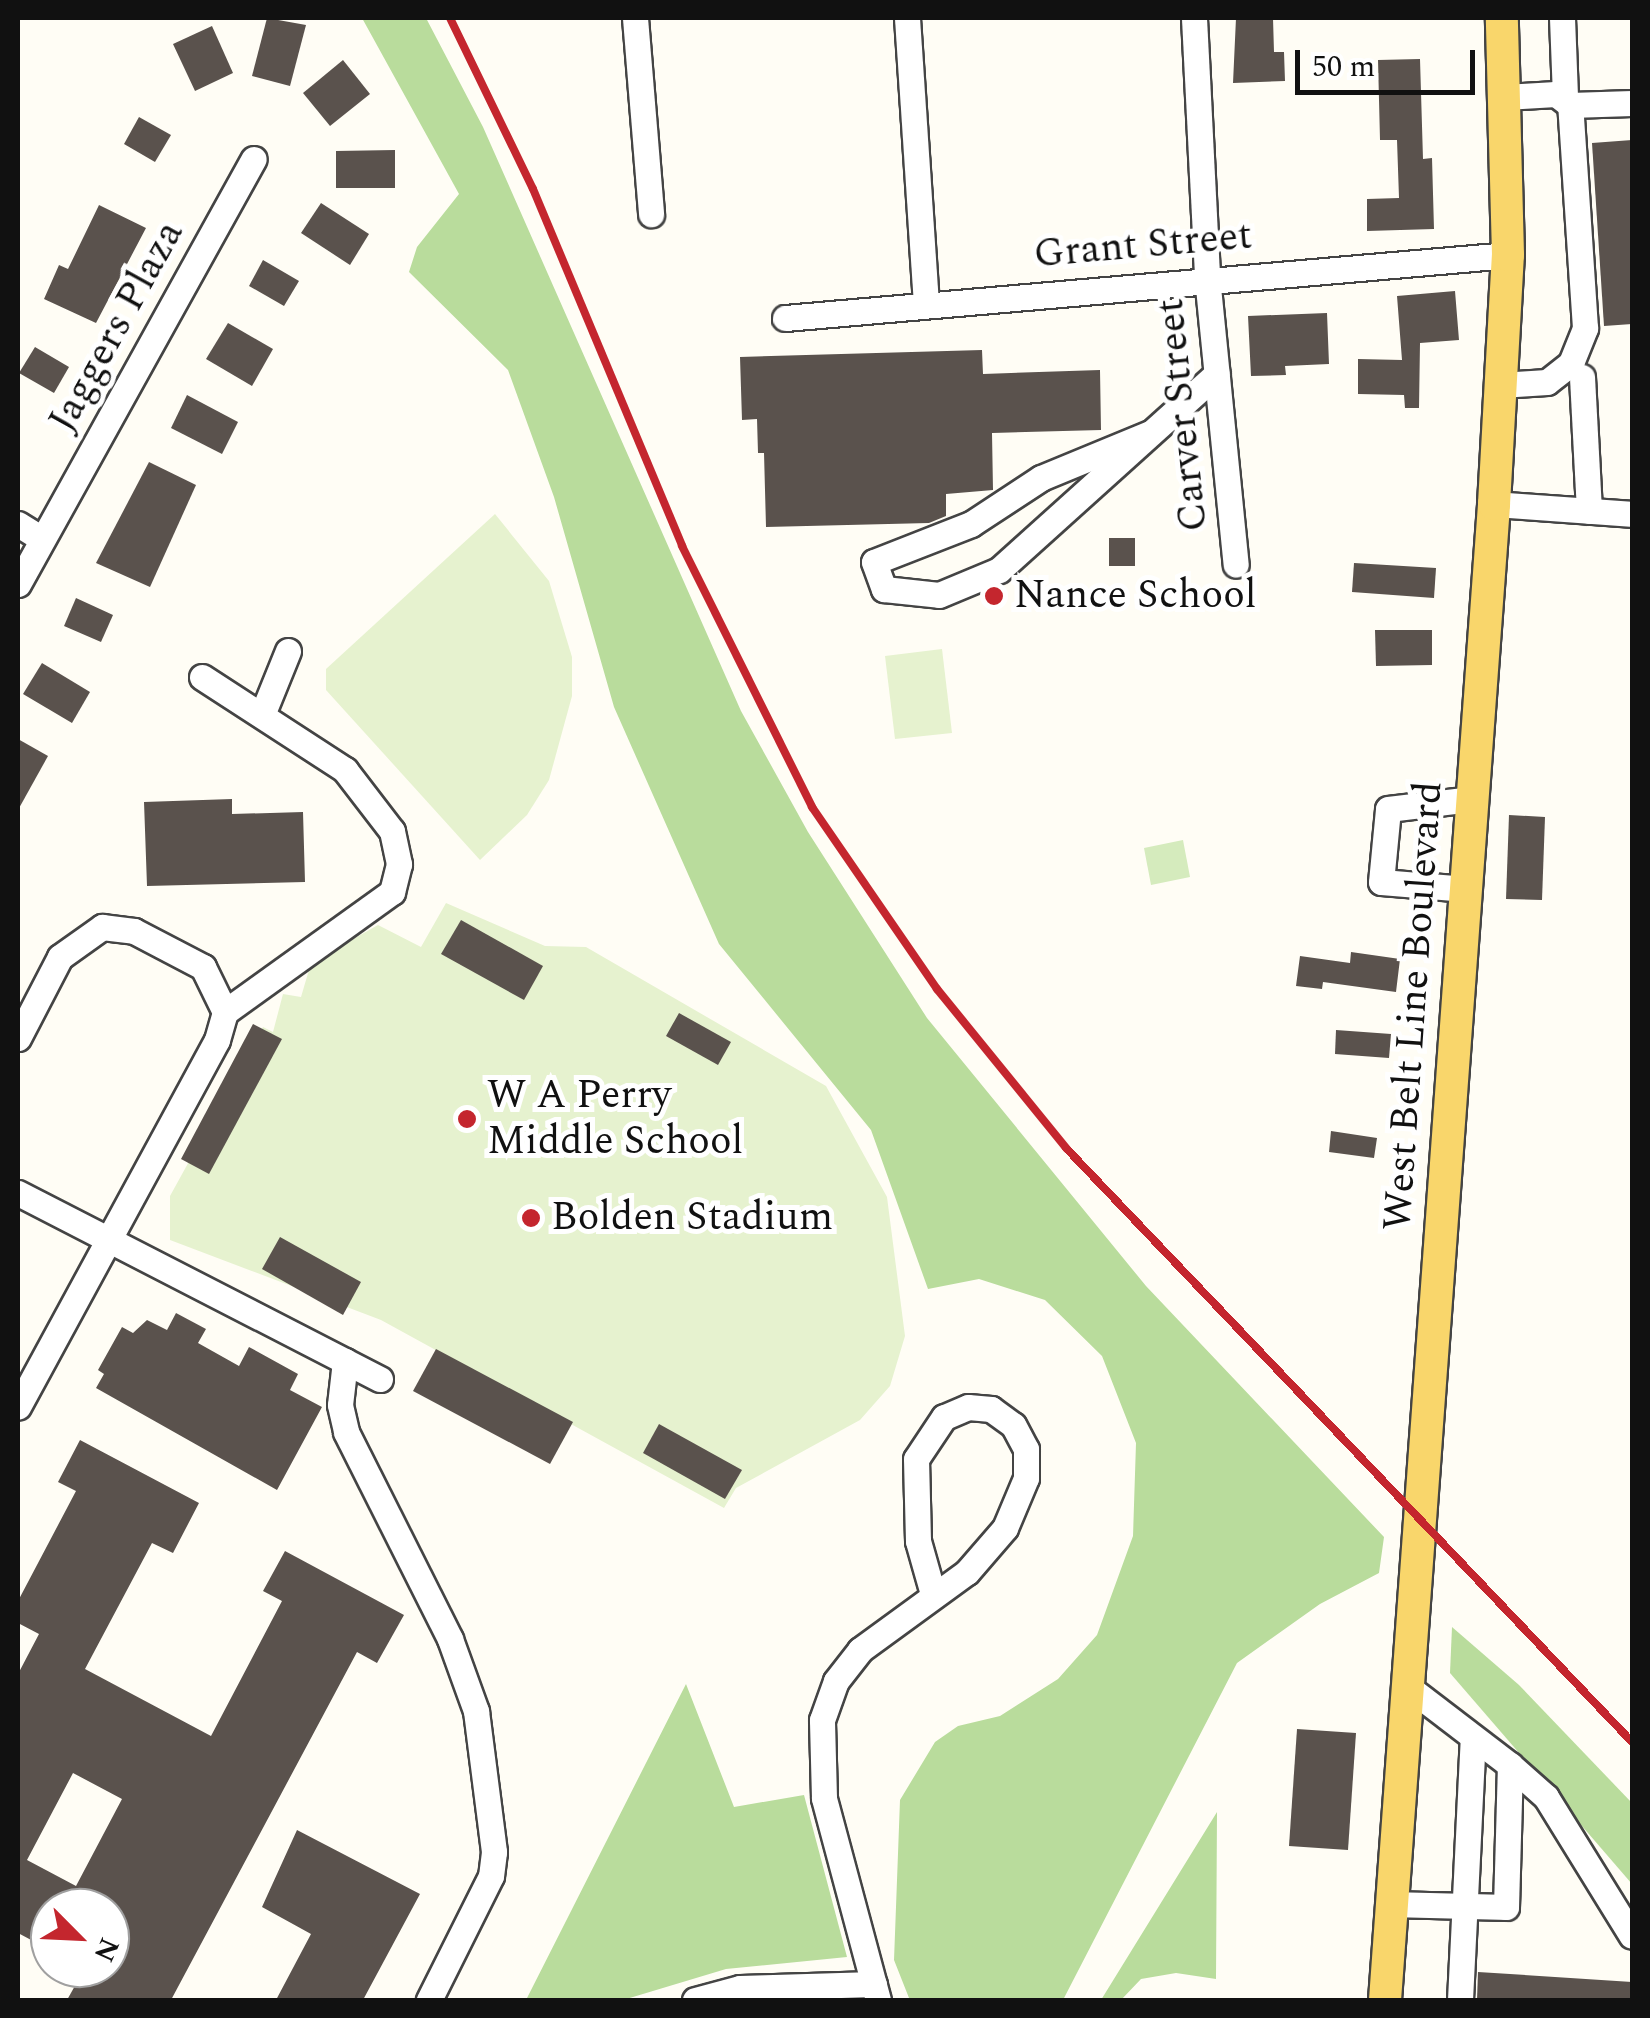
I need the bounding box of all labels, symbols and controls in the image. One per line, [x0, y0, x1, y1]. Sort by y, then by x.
scale bar [1300, 30, 1480, 92]
text: 50 m [1312, 44, 1375, 90]
street label: Jaggers Plaza [39, 213, 195, 441]
street label: Grant Street [1032, 213, 1254, 279]
street label: Carver Street [1147, 296, 1219, 534]
place label: Nance School [1014, 572, 1257, 620]
marker: Nance School [983, 585, 1005, 607]
street label: West Belt Line Boulevard [1374, 780, 1454, 1232]
place label: W A Perry Middle School [487, 1072, 743, 1166]
marker: W A Perry Middle School [456, 1108, 478, 1130]
place label: Bolden Stadium [551, 1194, 833, 1242]
marker: Bolden Stadium [520, 1207, 542, 1229]
north arrow [30, 1888, 130, 1988]
text: N [82, 1930, 130, 1969]

